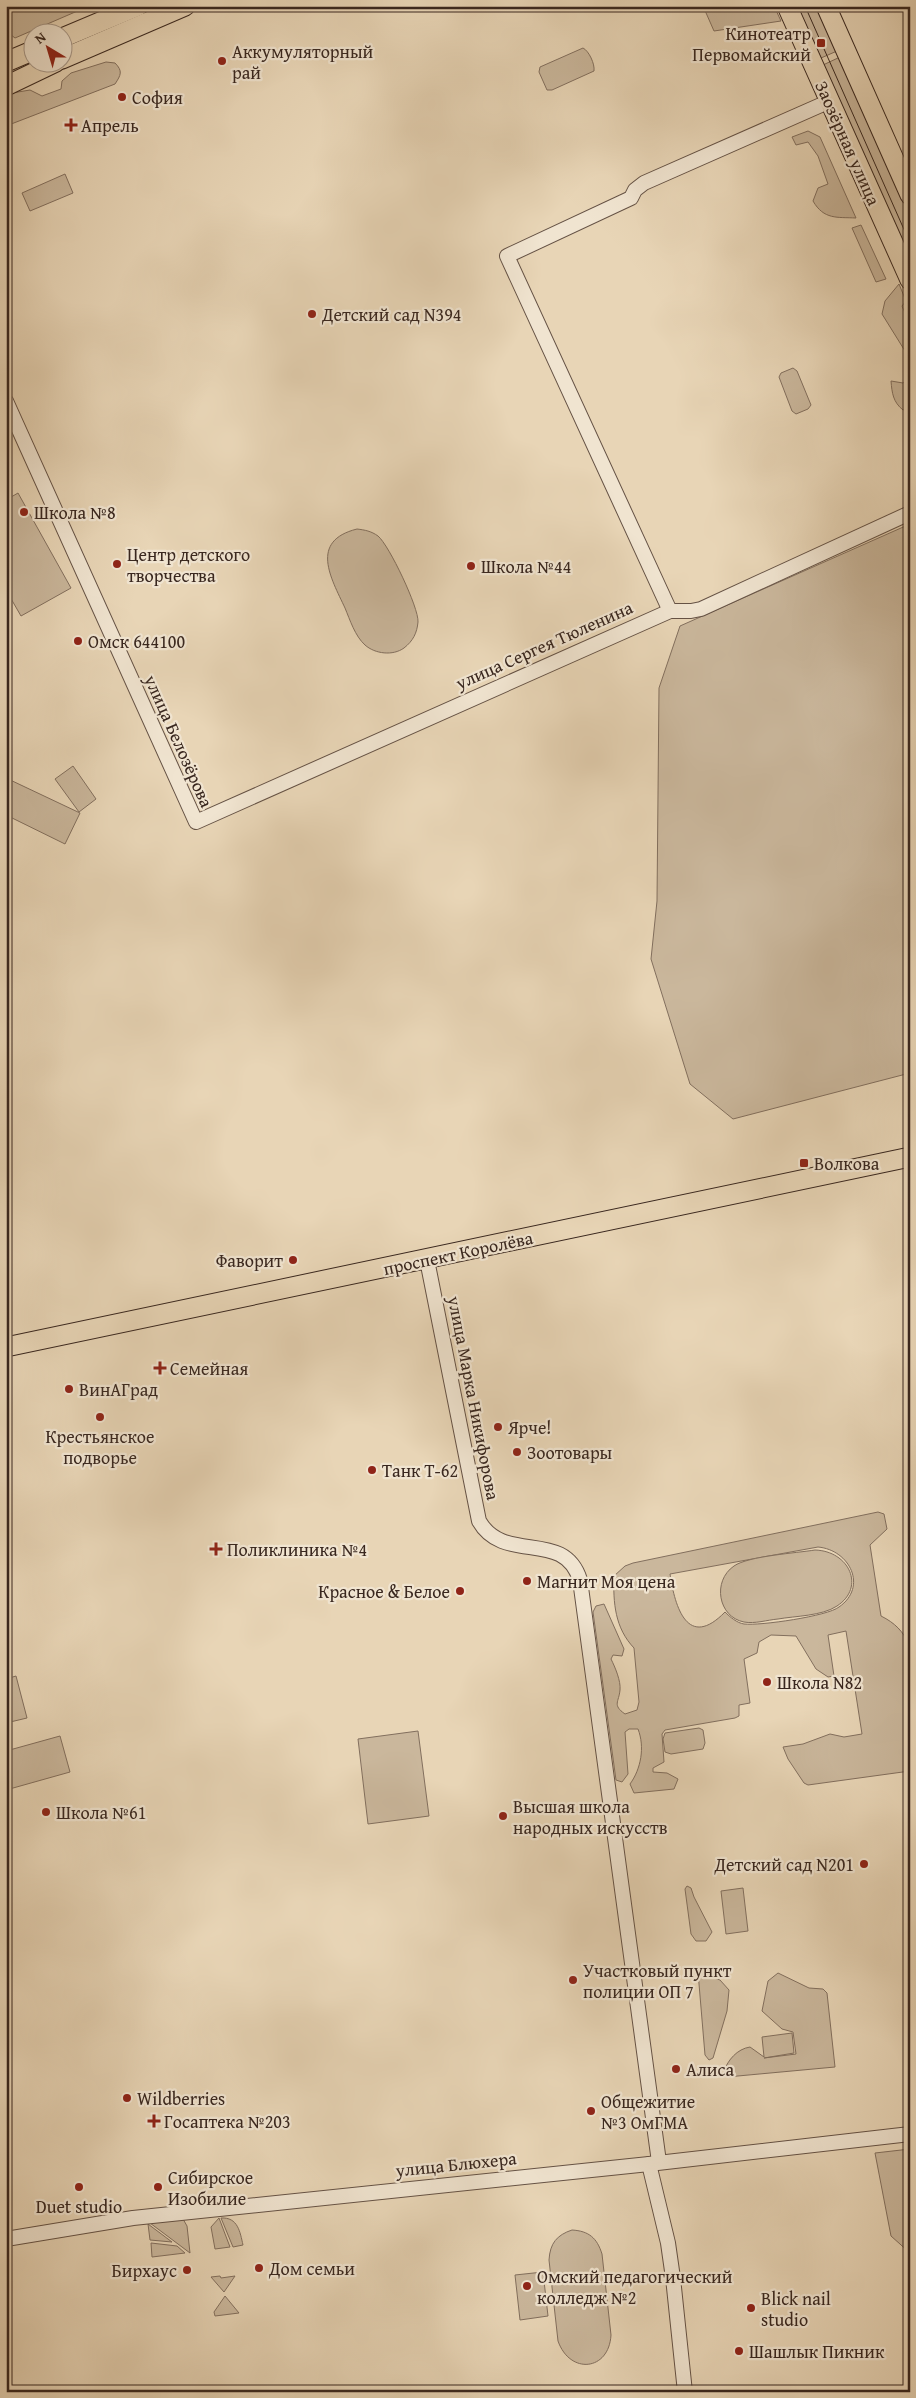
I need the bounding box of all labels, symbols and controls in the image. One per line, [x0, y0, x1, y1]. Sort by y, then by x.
place label: Кинотеатр Первомайский [692, 20, 811, 68]
north arrow [22, 22, 72, 72]
text: N [30, 27, 50, 49]
marker: Кинотеатр Первомайский [815, 37, 827, 49]
place label: Аккумуляторный рай [232, 38, 374, 86]
marker: Аккумуляторный рай [216, 55, 228, 67]
street label: Заозёрная улица [808, 76, 888, 210]
place label: София [132, 84, 183, 111]
marker: София [116, 91, 128, 103]
place label: Апрель [81, 112, 139, 139]
marker: Апрель [65, 119, 77, 131]
place label: Детский сад N394 [321, 301, 461, 328]
marker: Детский сад N394 [306, 308, 318, 320]
place label: Школа №8 [34, 499, 116, 526]
marker: Школа №8 [18, 506, 30, 518]
place label: Центр детского творчества [127, 541, 250, 589]
place label: Школа №44 [481, 553, 571, 580]
marker: Центр детского творчества [111, 558, 123, 570]
marker: Школа №44 [465, 560, 477, 572]
street label: улица Сергея Тюленина [450, 594, 637, 697]
place label: Омск 644100 [88, 628, 185, 655]
marker: Омск 644100 [72, 635, 84, 647]
street label: улица Белозёрова [137, 669, 221, 812]
place label: Волкова [814, 1150, 880, 1177]
marker: Волкова [798, 1157, 810, 1169]
street label: проспект Королёва [381, 1224, 536, 1282]
place label: Фаворит [216, 1247, 283, 1274]
marker: Фаворит [287, 1254, 299, 1266]
street label: улица Марка Никифорова [441, 1293, 507, 1503]
place label: Семейная [170, 1355, 248, 1382]
marker: Семейная [154, 1362, 166, 1374]
place label: ВинАГрад [79, 1376, 158, 1403]
marker: ВинАГрад [63, 1383, 75, 1395]
marker: Крестьянское подворье [94, 1411, 106, 1423]
place label: Ярче! [507, 1414, 551, 1441]
marker: Ярче! [492, 1421, 504, 1433]
place label: Крестьянское подворье [46, 1423, 154, 1471]
place label: Зоотовары [527, 1439, 613, 1466]
marker: Зоотовары [511, 1446, 523, 1458]
place label: Танк Т-62 [382, 1457, 458, 1484]
marker: Танк Т-62 [366, 1464, 378, 1476]
place label: Поликлиника №4 [227, 1536, 367, 1563]
marker: Поликлиника №4 [209, 1542, 223, 1556]
place label: Магнит Моя цена [537, 1568, 676, 1595]
marker: Магнит Моя цена [521, 1575, 533, 1587]
place label: Красное & Белое [318, 1578, 450, 1605]
marker: Красное & Белое [454, 1585, 466, 1597]
place label: Школа N82 [777, 1669, 862, 1696]
marker: Школа N82 [761, 1676, 773, 1688]
place label: Высшая школа народных искусств [513, 1793, 668, 1841]
place label: Школа №61 [56, 1799, 146, 1826]
marker: Школа №61 [40, 1806, 52, 1818]
marker: Высшая школа народных искусств [497, 1810, 509, 1822]
place label: Детский сад N201 [714, 1851, 854, 1878]
marker: Детский сад N201 [858, 1858, 870, 1870]
place label: Участковый пункт полиции ОП 7 [583, 1957, 732, 2005]
marker: Участковый пункт полиции ОП 7 [567, 1974, 579, 1986]
place label: Алиса [686, 2056, 735, 2083]
marker: Алиса [670, 2063, 682, 2075]
place label: Wildberries [137, 2085, 225, 2112]
place label: Общежитие №3 ОмГМА [601, 2088, 695, 2136]
marker: Wildberries [121, 2092, 133, 2104]
marker: Общежитие №3 ОмГМА [585, 2105, 597, 2117]
place label: Госаптека №203 [164, 2108, 291, 2135]
marker: Госаптека №203 [148, 2115, 160, 2127]
street label: улица Блюхера [393, 2144, 518, 2184]
place label: Сибирское Изобилие [168, 2164, 253, 2212]
marker: Duet studio [73, 2181, 85, 2193]
marker: Сибирское Изобилие [152, 2181, 164, 2193]
place label: Duet studio [36, 2193, 122, 2220]
place label: Дом семьи [268, 2255, 355, 2282]
place label: Бирхаус [111, 2257, 177, 2284]
marker: Дом семьи [253, 2262, 265, 2274]
place label: Омский педагогический колледж №2 [537, 2263, 733, 2311]
marker: Бирхаус [181, 2264, 193, 2276]
marker: Омский педагогический колледж №2 [521, 2280, 533, 2292]
place label: Blick nail studio [761, 2285, 831, 2333]
marker: Blick nail studio [745, 2302, 757, 2314]
place label: Шашлык Пикник [749, 2338, 885, 2365]
marker: Шашлык Пикник [733, 2345, 745, 2357]

